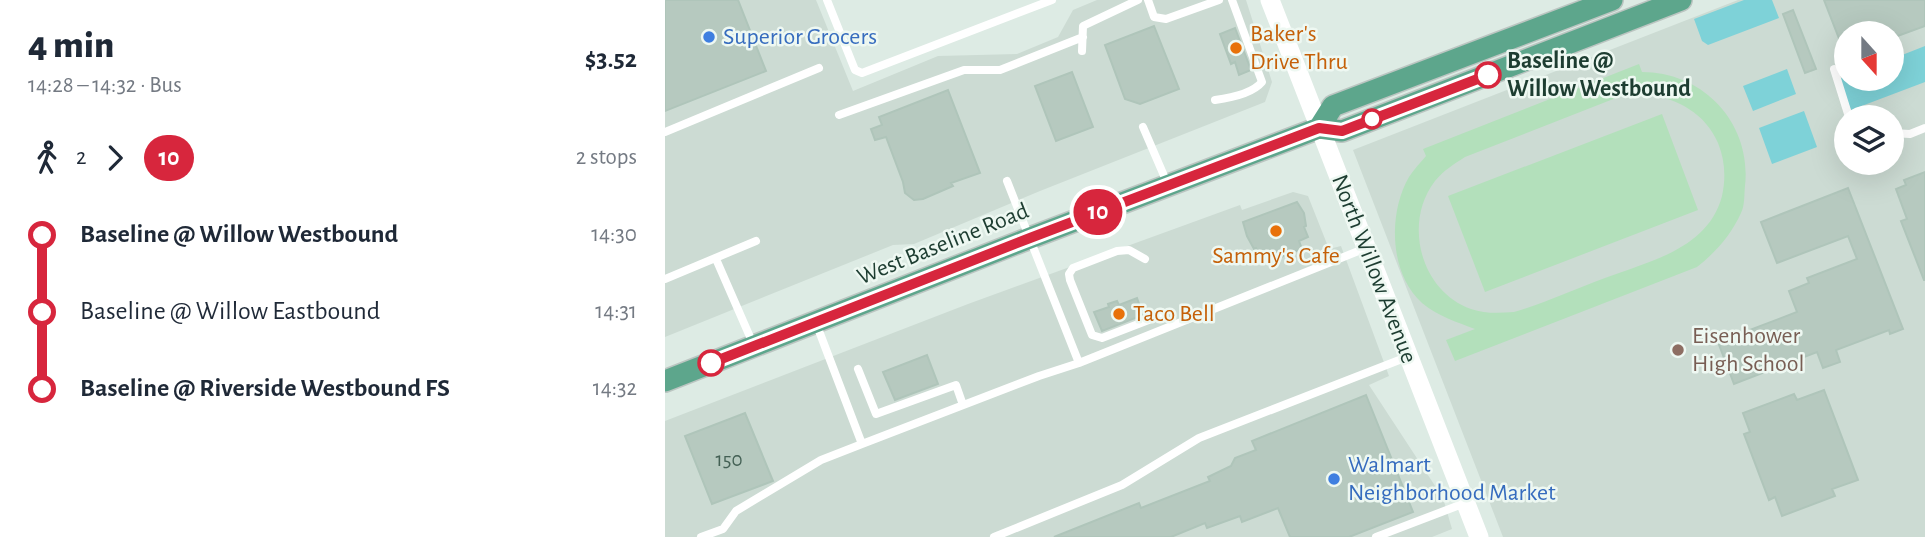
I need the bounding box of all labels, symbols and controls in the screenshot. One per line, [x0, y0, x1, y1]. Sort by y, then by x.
north arrow [1834, 21, 1904, 91]
map controls [1834, 21, 1904, 175]
place label: Baker's Drive Thru [1250, 22, 1348, 74]
place label: Superior Grocers [723, 25, 877, 49]
text: 4 min [28, 27, 114, 65]
marker: Superior Grocers [701, 29, 717, 45]
marker: Baker's Drive Thru [1228, 40, 1244, 56]
text: $3.52 [585, 46, 637, 72]
place label: Baseline @ Willow Westbound [1507, 49, 1691, 101]
marker: Baseline @ Willow Westbound [1475, 62, 1501, 88]
text: 14:28 – 14:32 · Bus [28, 74, 182, 97]
button: layers [1834, 105, 1904, 175]
unlabelled marker [1362, 109, 1382, 129]
icon: walk [28, 139, 66, 177]
icon: forward [96, 139, 134, 177]
text: 2 [76, 146, 86, 169]
text: 10 [158, 146, 180, 170]
text: 2 stops [576, 146, 637, 169]
street label: North Willow Avenue [1327, 171, 1421, 367]
line badge: 10 [1067, 189, 1129, 235]
street label: West Baseline Road [854, 199, 1032, 289]
text: 10 [1087, 200, 1109, 224]
text: Baseline @ Willow Westbound [80, 221, 398, 247]
text: 14:30 [591, 223, 637, 246]
marker: Sammy's Cafe [1268, 223, 1284, 239]
place label: Sammy's Cafe [1212, 244, 1340, 268]
text: Baseline @ Willow Eastbound [80, 298, 380, 324]
text: 14:31 [595, 300, 637, 323]
place label: Taco Bell [1133, 302, 1215, 326]
marker: Taco Bell [1111, 306, 1127, 322]
place label: Eisenhower High School [1692, 324, 1804, 376]
marker: Eisenhower High School [1670, 342, 1686, 358]
unlabelled marker [698, 350, 724, 376]
text: Baseline @ Riverside Westbound FS [80, 375, 450, 401]
text: 14:32 [593, 377, 637, 400]
house number: 150 [715, 449, 743, 470]
place label: Walmart Neighborhood Market [1348, 453, 1556, 505]
marker: Walmart Neighborhood Market [1326, 471, 1342, 487]

